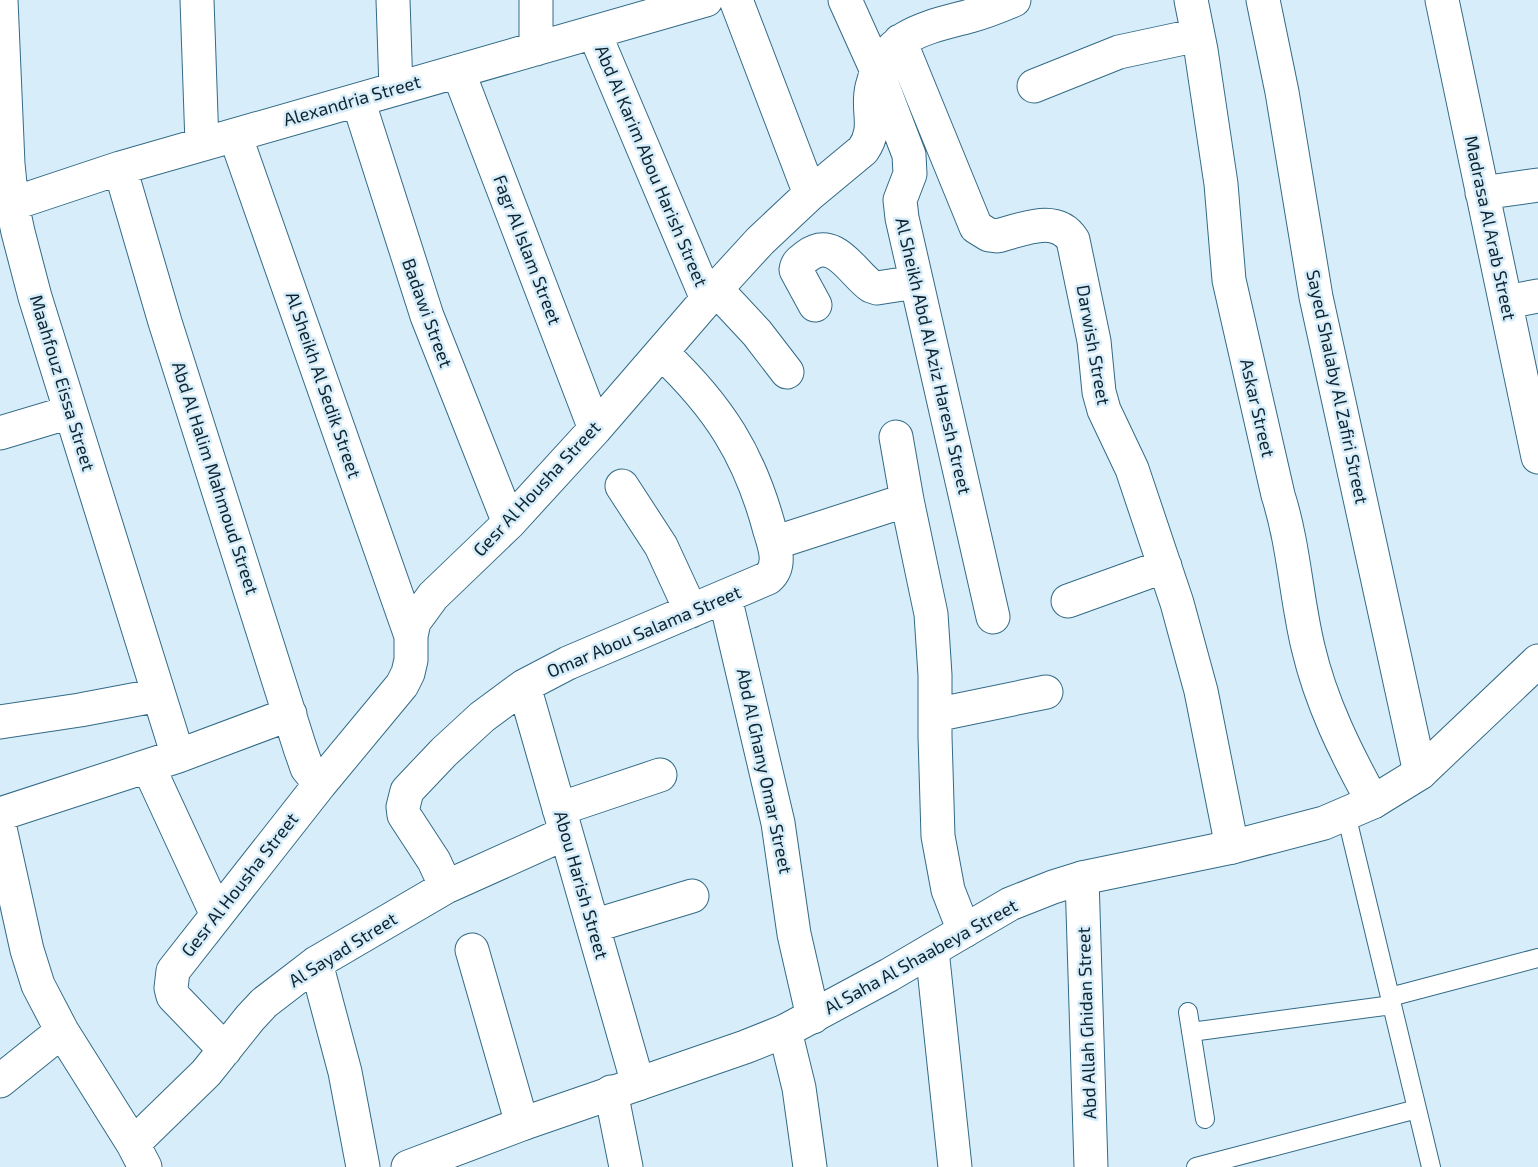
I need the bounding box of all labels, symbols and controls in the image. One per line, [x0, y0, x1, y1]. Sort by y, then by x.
street label: Abd Al Karim Abou Harish Street [591, 42, 713, 290]
street label: Alexandria Street [280, 70, 423, 130]
street label: Madrasa Al Arab Street [1461, 134, 1521, 322]
street label: Fagr Al Islam Street [489, 172, 567, 328]
street label: Al Sheikh Abd Al Aziz Haresh Street [891, 215, 977, 496]
street label: Badawi Street [398, 255, 458, 370]
street label: Sayed Shalaby Al Zafiri Street [1302, 268, 1374, 506]
street label: Darwish Street [1073, 283, 1115, 407]
street label: Al Sheikh Al Sedik Street [282, 289, 366, 481]
street label: Maahfouz Eissa Street [26, 292, 100, 474]
street label: Askar Street [1236, 356, 1280, 459]
street label: Abd Al Halim Mahmoud Street [168, 358, 264, 597]
street label: Gesr Al Housha Street [468, 416, 605, 560]
street label: Omar Abou Salama Street [543, 580, 744, 682]
street label: Abd Al Ghany Omar Street [732, 666, 798, 876]
street label: Gesr Al Housha Street [176, 808, 302, 961]
street label: Abou Harish Street [550, 808, 614, 962]
street label: Al Saha Al Shaabeya Street [820, 894, 1021, 1019]
street label: Al Sayad Street [284, 907, 401, 991]
street label: Abd Allah Ghidan Street [1072, 926, 1100, 1120]

